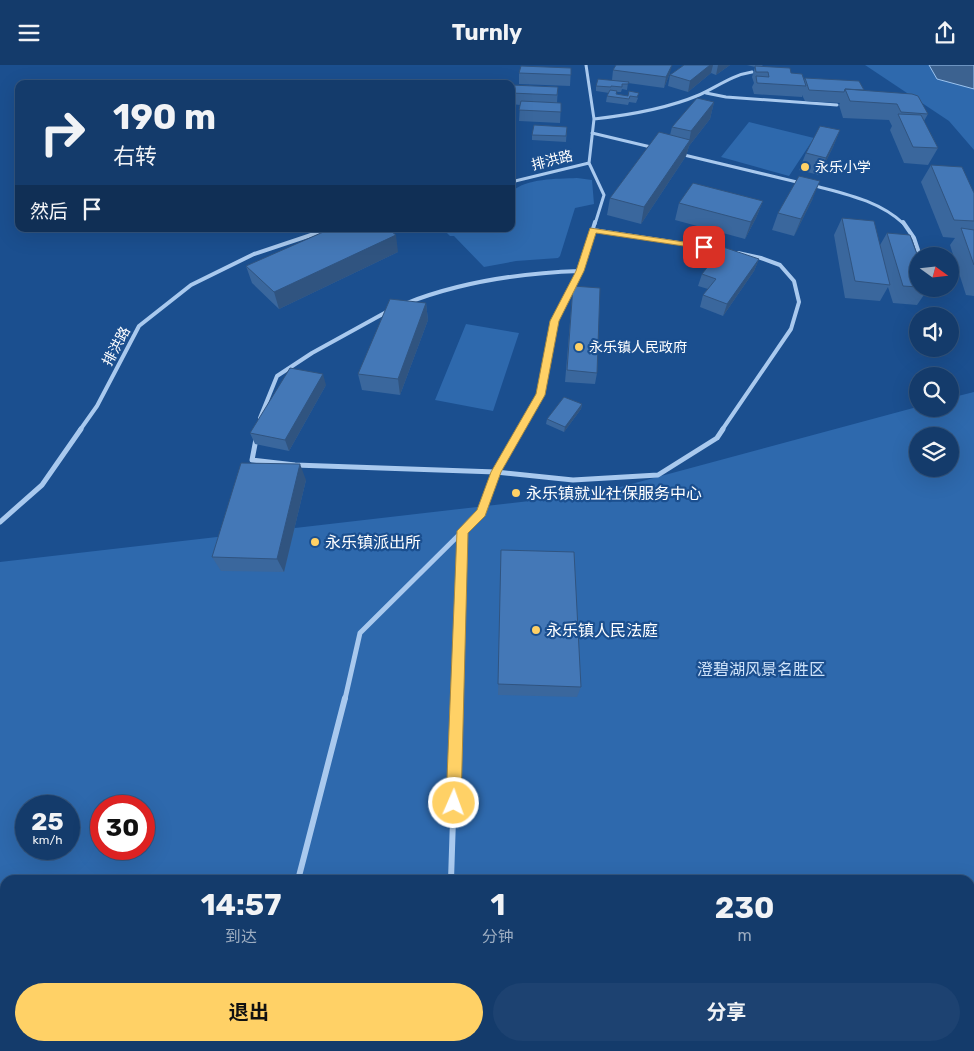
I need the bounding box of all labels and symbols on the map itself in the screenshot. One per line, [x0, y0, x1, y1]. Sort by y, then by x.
street label: 排洪路 [530, 147, 575, 174]
place label: 永乐小学 [815, 159, 871, 176]
marker: 永乐小学 [799, 161, 811, 173]
pin [683, 226, 725, 268]
north arrow [909, 247, 959, 297]
street label: 排洪路 [99, 324, 134, 369]
place label: 永乐镇人民政府 [589, 339, 687, 356]
marker: 永乐镇人民政府 [573, 341, 585, 353]
place label: 永乐镇就业社保服务中心 [526, 484, 702, 503]
marker: 永乐镇就业社保服务中心 [510, 487, 522, 499]
place label: 永乐镇派出所 [325, 533, 421, 552]
marker: 永乐镇派出所 [309, 536, 321, 548]
place label: 永乐镇人民法庭 [546, 621, 658, 640]
marker: 永乐镇人民法庭 [530, 624, 542, 636]
park label: 澄碧湖风景名胜区 [697, 660, 825, 679]
position arrow [427, 776, 479, 828]
speed limit sign: 30 [90, 795, 155, 860]

